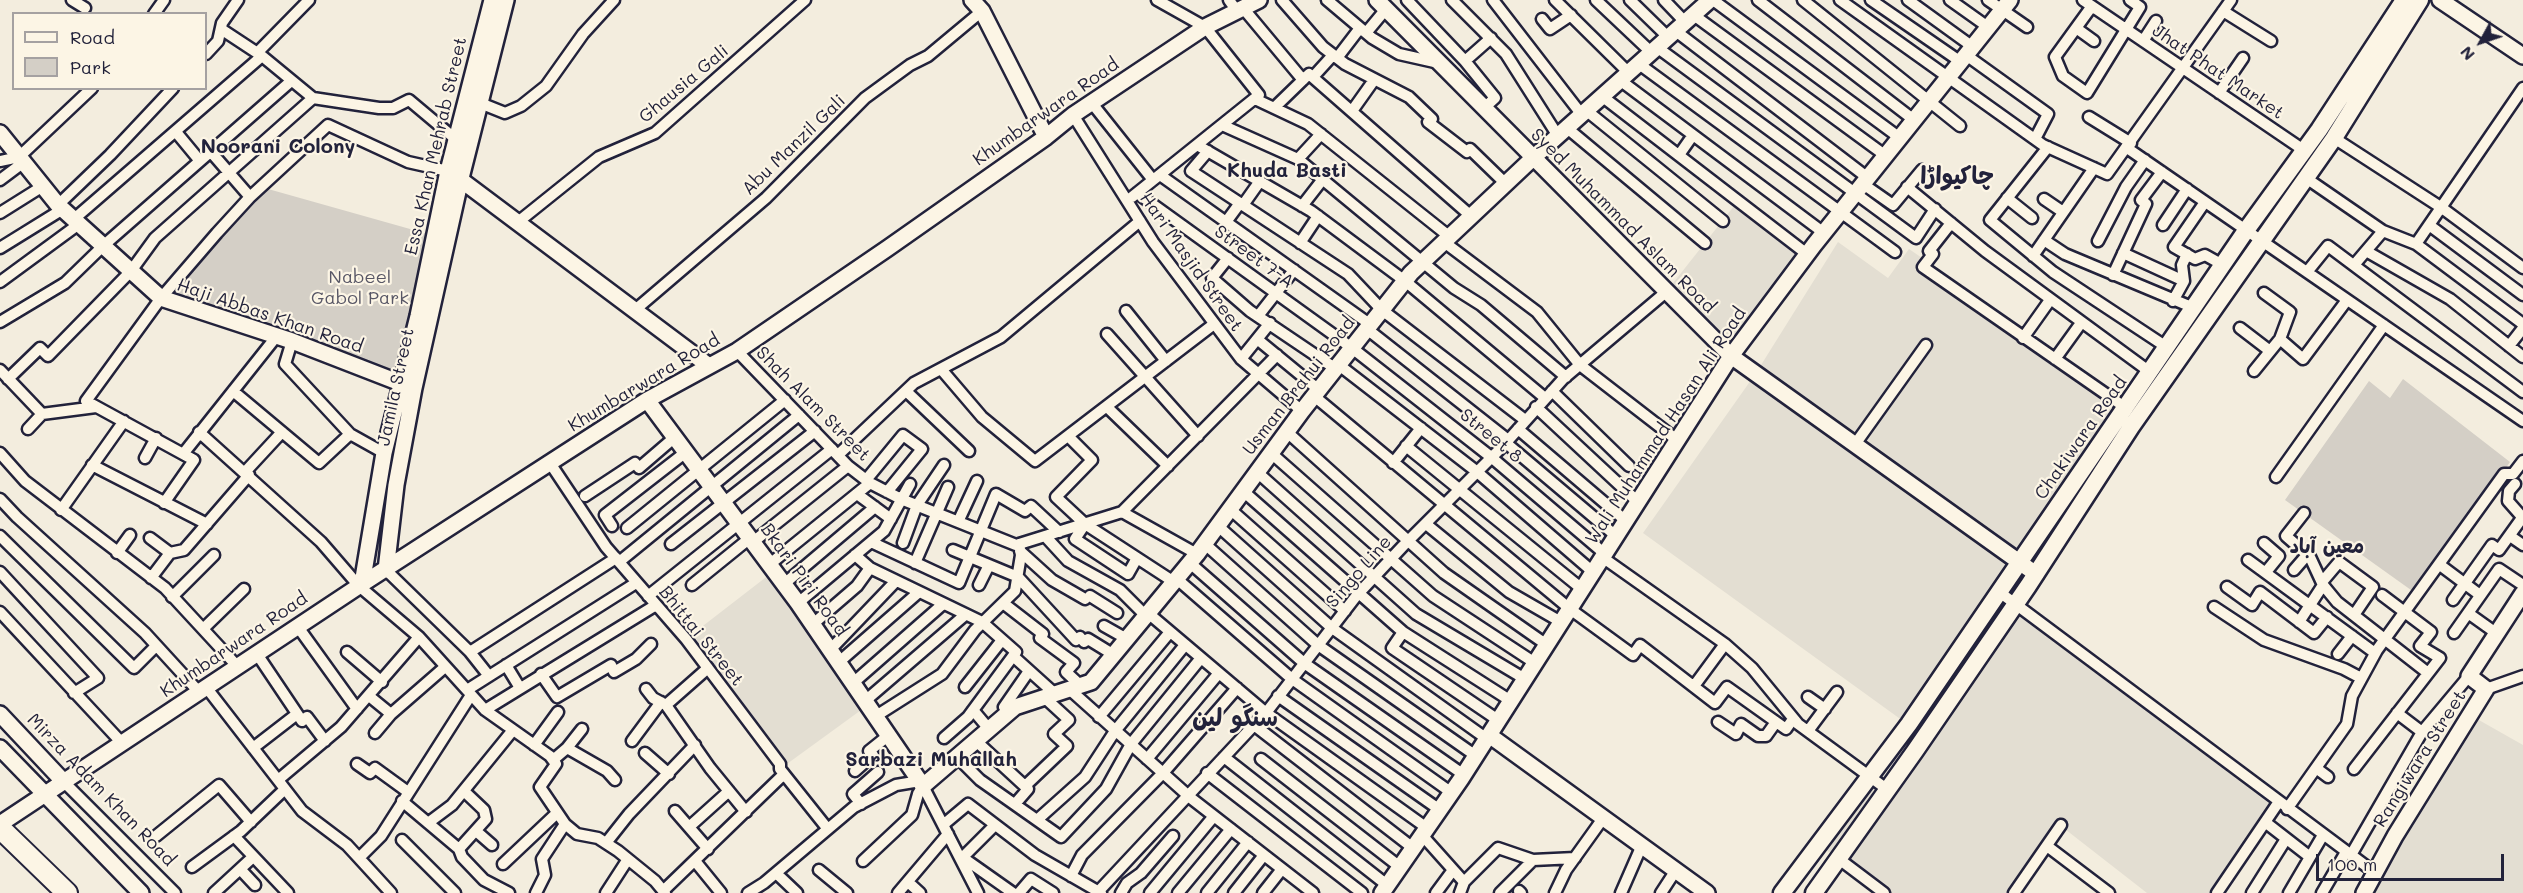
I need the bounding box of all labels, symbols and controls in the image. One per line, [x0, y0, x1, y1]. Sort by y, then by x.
legend [12, 12, 207, 90]
north arrow [2451, 12, 2511, 72]
street label: Jhat Phat Market [2148, 20, 2288, 124]
text: Road [70, 25, 115, 49]
street label: Essa Khan Mehrab Street [400, 35, 472, 257]
street label: Ghausia Gali [635, 40, 733, 128]
text: N [2455, 42, 2479, 65]
street label: Khumbarwara Road [969, 54, 1123, 170]
text: Park [70, 55, 111, 79]
street label: Abu Manzil Gali [738, 90, 850, 200]
street label: Syed Muhammad Aslam Road [1526, 124, 1720, 318]
district label: Noorani Colony [201, 135, 355, 159]
district label: Khuda Basti [1227, 159, 1347, 183]
district label: چاکیواڑا [1920, 163, 1994, 191]
street label: Hari Masjid Street [1135, 188, 1247, 336]
street label: Street 7-A [1210, 221, 1298, 293]
park label: Nabeel Gabol Park [311, 266, 409, 308]
street label: Haji Abbas Khan Road [174, 274, 366, 358]
street label: Wali Muhammad Hasan Ali Road [1581, 303, 1751, 549]
street label: Usman Brahui Road [1238, 313, 1360, 459]
street label: Jamila Street [373, 326, 419, 448]
street label: Khumbarwara Road [564, 329, 724, 437]
street label: Shah Alam Street [751, 342, 875, 466]
street label: Chakiwara Road [2030, 372, 2132, 504]
street label: Street 8 [1455, 404, 1527, 468]
street label: Bkari Piri Road [756, 519, 852, 641]
street label: Singo Line [1322, 531, 1396, 613]
district label: معین آباد [2290, 535, 2364, 559]
street label: Bhittai Street [654, 582, 748, 690]
street label: Khumbarwara Road [156, 588, 312, 702]
street label: Rangiwara Street [2369, 687, 2471, 831]
district label: سنگو لین [1192, 705, 1278, 733]
street label: Mirza Adam Khan Road [22, 709, 180, 871]
district label: Sarbazi Muhallah [845, 748, 1017, 772]
scale bar [2319, 842, 2506, 880]
text: 100 m [2327, 852, 2377, 876]

